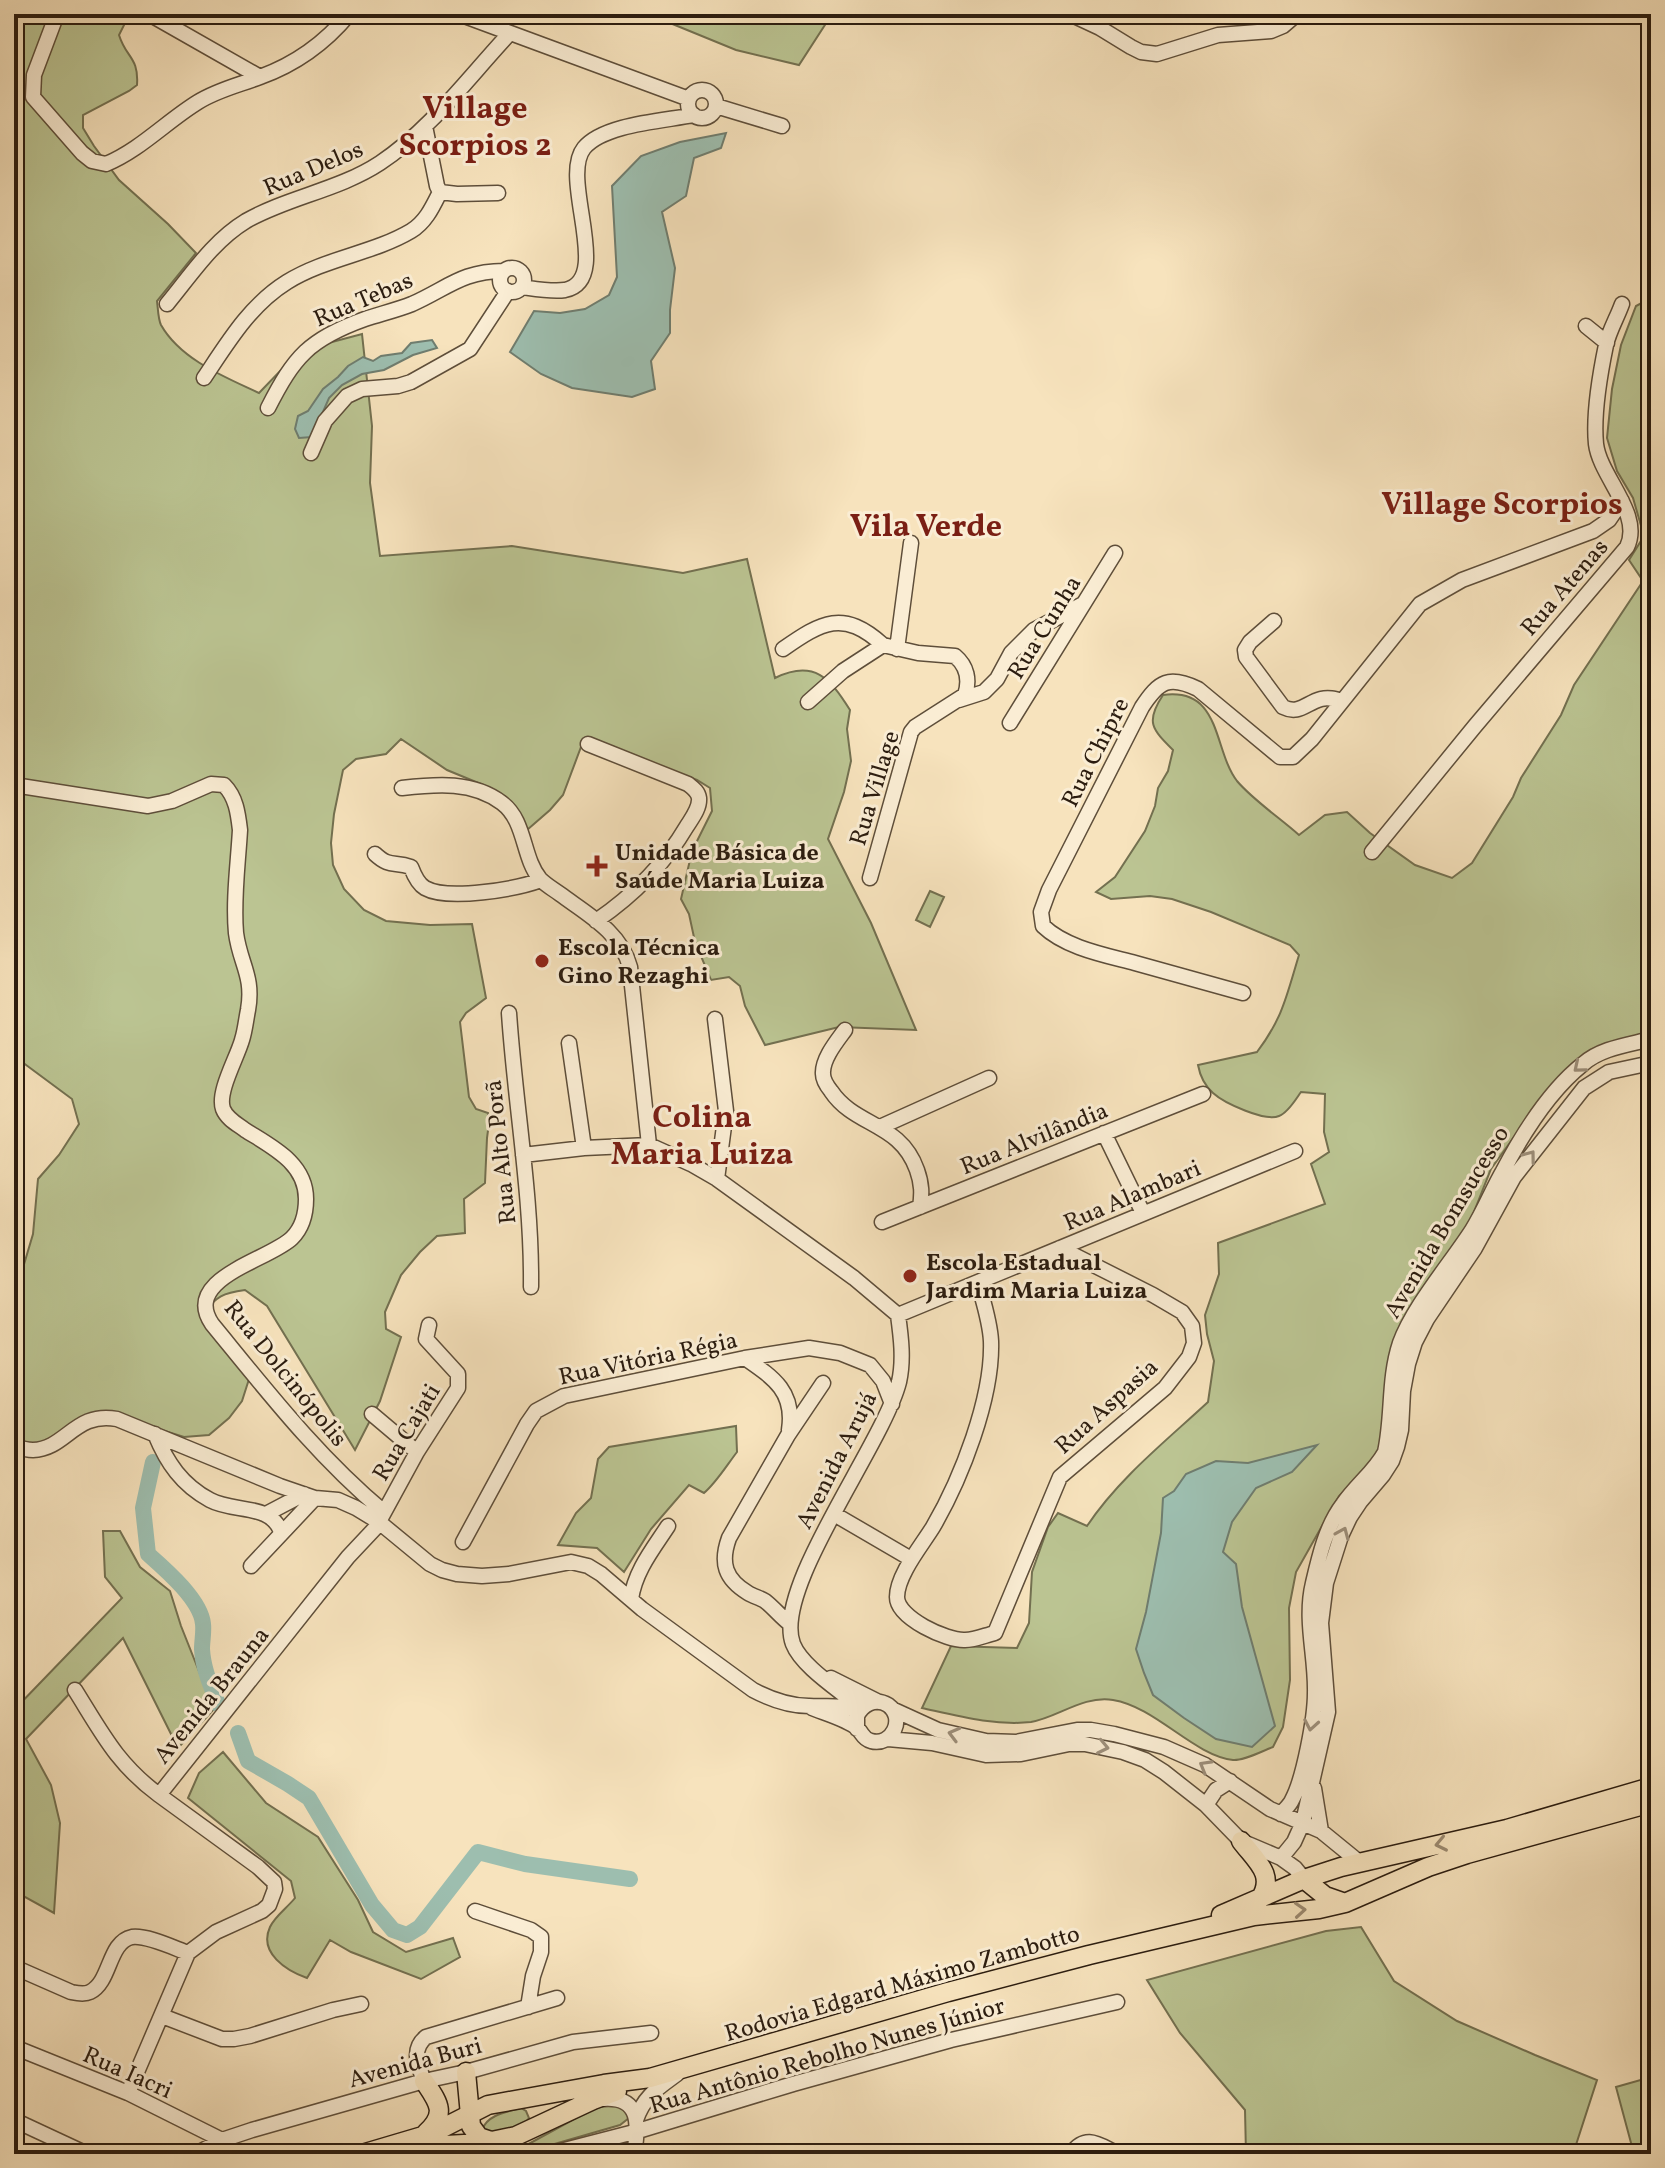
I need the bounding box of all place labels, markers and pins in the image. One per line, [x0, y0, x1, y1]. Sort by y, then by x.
place label: Unidade Básica de Saúde Maria Luiza [615, 837, 825, 899]
marker: Unidade Básica de Saúde Maria Luiza [586, 855, 608, 877]
place label: Escola Técnica Gino Rezaghi [558, 932, 720, 994]
marker: Escola Técnica Gino Rezaghi [533, 952, 551, 970]
place label: Escola Estadual Jardim Maria Luiza [925, 1247, 1147, 1309]
marker: Escola Estadual Jardim Maria Luiza [901, 1267, 919, 1285]

